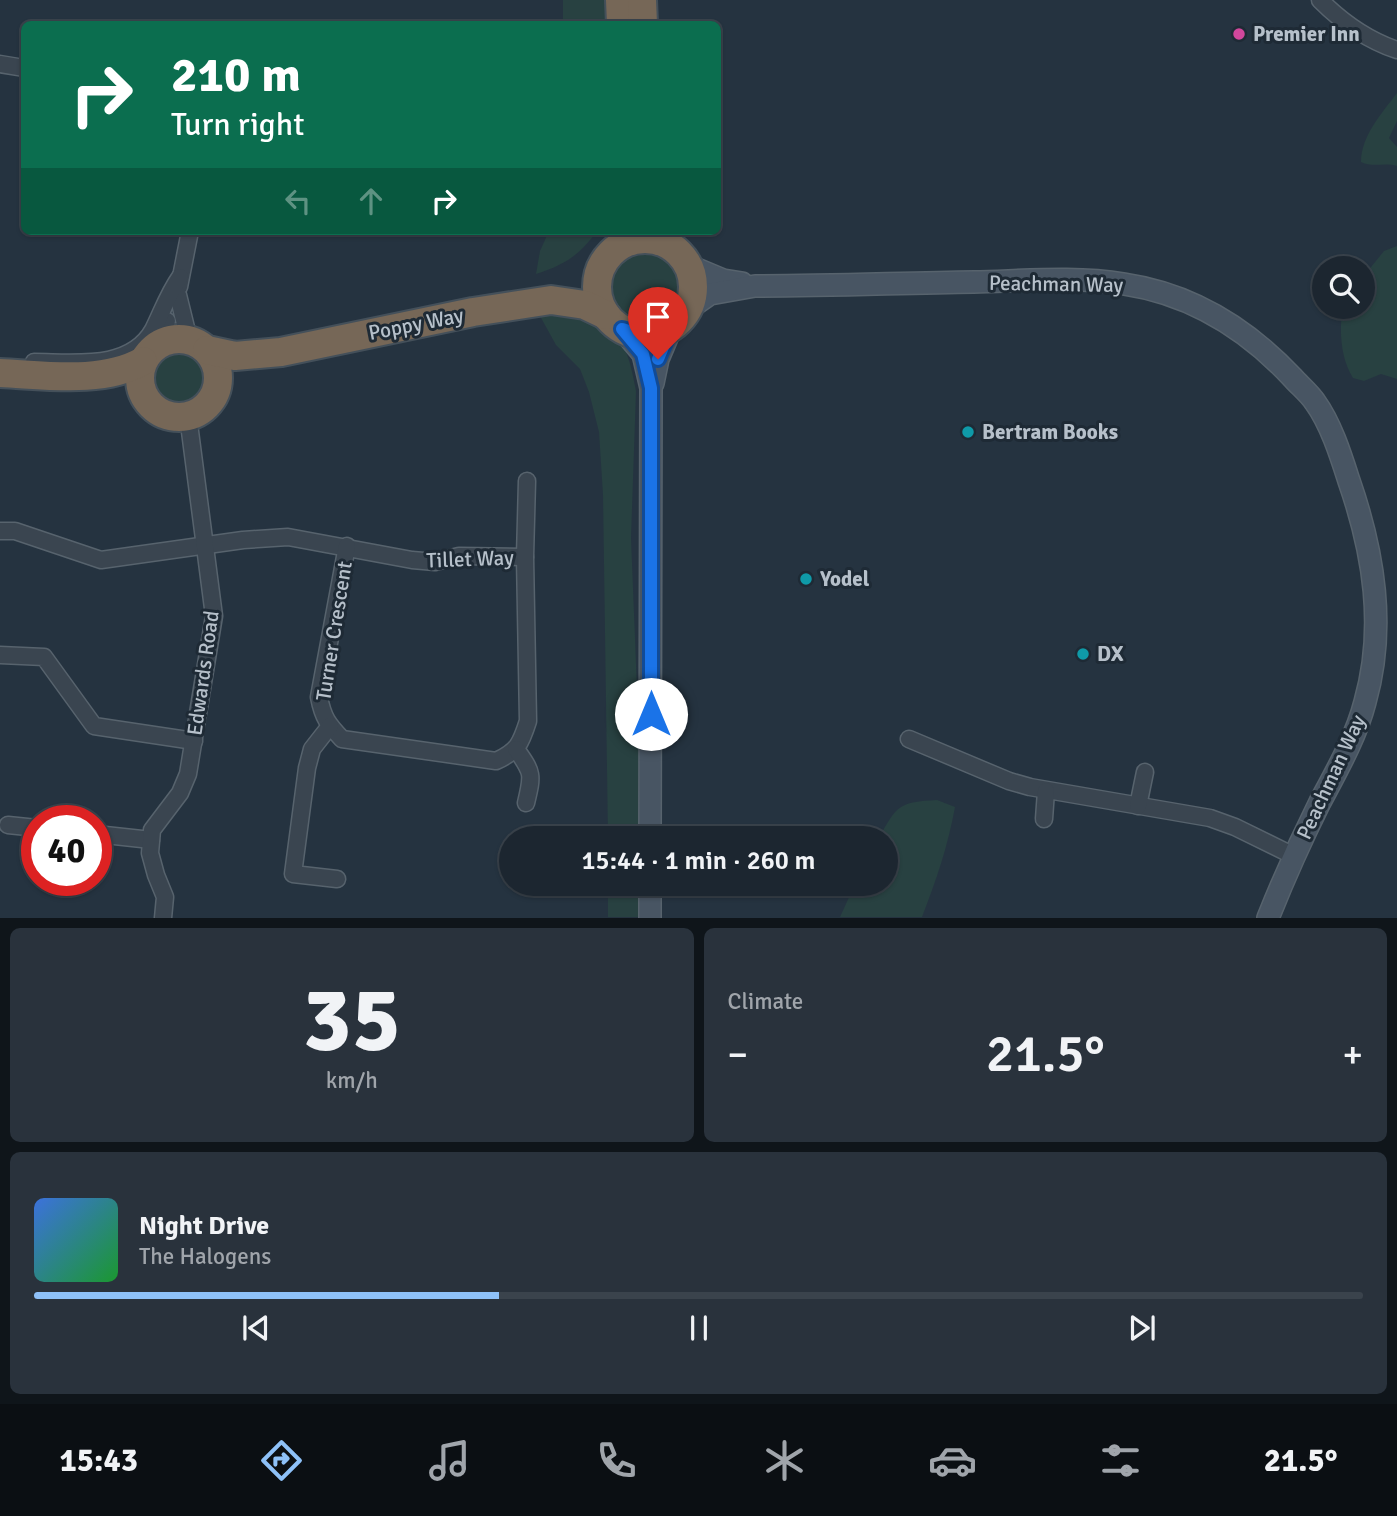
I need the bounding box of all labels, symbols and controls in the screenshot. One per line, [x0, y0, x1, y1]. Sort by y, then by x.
place label: Premier Inn [1253, 21, 1360, 47]
marker: Premier Inn [1231, 26, 1247, 42]
text: 210 m [171, 45, 301, 105]
icon: right [56, 49, 147, 140]
text: Turn right [171, 105, 304, 144]
icon: left [279, 182, 317, 220]
icon: ahead [352, 182, 390, 220]
icon: right [425, 182, 463, 220]
map controls [1312, 256, 1375, 319]
button: search [1312, 256, 1375, 319]
street label: Peachman Way [989, 270, 1124, 298]
pin [628, 287, 688, 359]
icon: arrive [639, 298, 677, 336]
street label: Poppy Way [366, 302, 466, 346]
place label: Bertram Books [982, 419, 1118, 445]
marker: Bertram Books [960, 424, 976, 440]
street label: Tillet Way [426, 544, 514, 574]
street label: Turner Crescent [310, 559, 358, 703]
place label: Yodel [819, 566, 870, 592]
marker: Yodel [798, 571, 814, 587]
street label: Edwards Road [181, 609, 225, 737]
place label: DX [1097, 641, 1124, 667]
marker: DX [1075, 646, 1091, 662]
position arrow [614, 677, 688, 751]
street label: Peachman Way [1291, 710, 1371, 843]
speed limit sign: 40 [21, 805, 112, 896]
text: 15:44 · 1 min · 260 m [582, 845, 815, 877]
text: 35 [303, 964, 401, 1077]
text: Climate [728, 987, 803, 1016]
text: 21.5° [986, 1022, 1105, 1086]
text: − [728, 1031, 748, 1078]
text: + [1342, 1031, 1363, 1078]
text: km/h [326, 1066, 378, 1095]
text: Night Drive [139, 1210, 269, 1242]
text: The Halogens [139, 1242, 271, 1271]
icon: previous [237, 1309, 275, 1347]
icon: pause [680, 1309, 718, 1347]
icon: next [1123, 1309, 1161, 1347]
icon: directions [257, 1436, 306, 1485]
icon: music [425, 1436, 474, 1485]
icon: phone [592, 1436, 641, 1485]
icon: climate [760, 1436, 809, 1485]
icon: car [928, 1436, 977, 1485]
icon: filters [1096, 1436, 1145, 1485]
text: 15:43 [59, 1441, 138, 1480]
text: 21.5° [1264, 1441, 1338, 1480]

